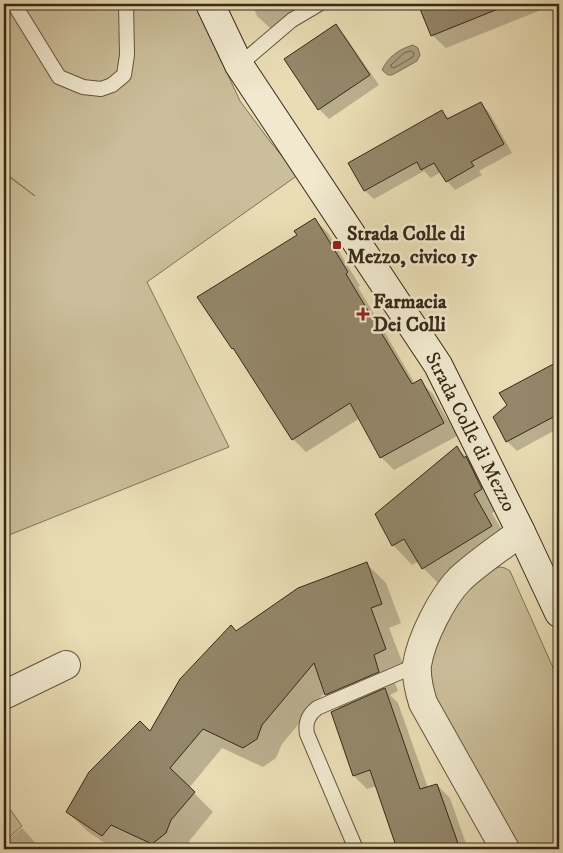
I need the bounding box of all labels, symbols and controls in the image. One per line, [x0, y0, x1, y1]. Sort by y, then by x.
place label: Strada Colle di Mezzo, civico 15 [347, 222, 478, 270]
marker: Strada Colle di Mezzo, civico 15 [331, 239, 343, 251]
place label: Farmacia Dei Colli [373, 290, 447, 338]
marker: Farmacia Dei Colli [357, 308, 369, 320]
street label: Strada Colle di Mezzo [419, 348, 521, 516]

